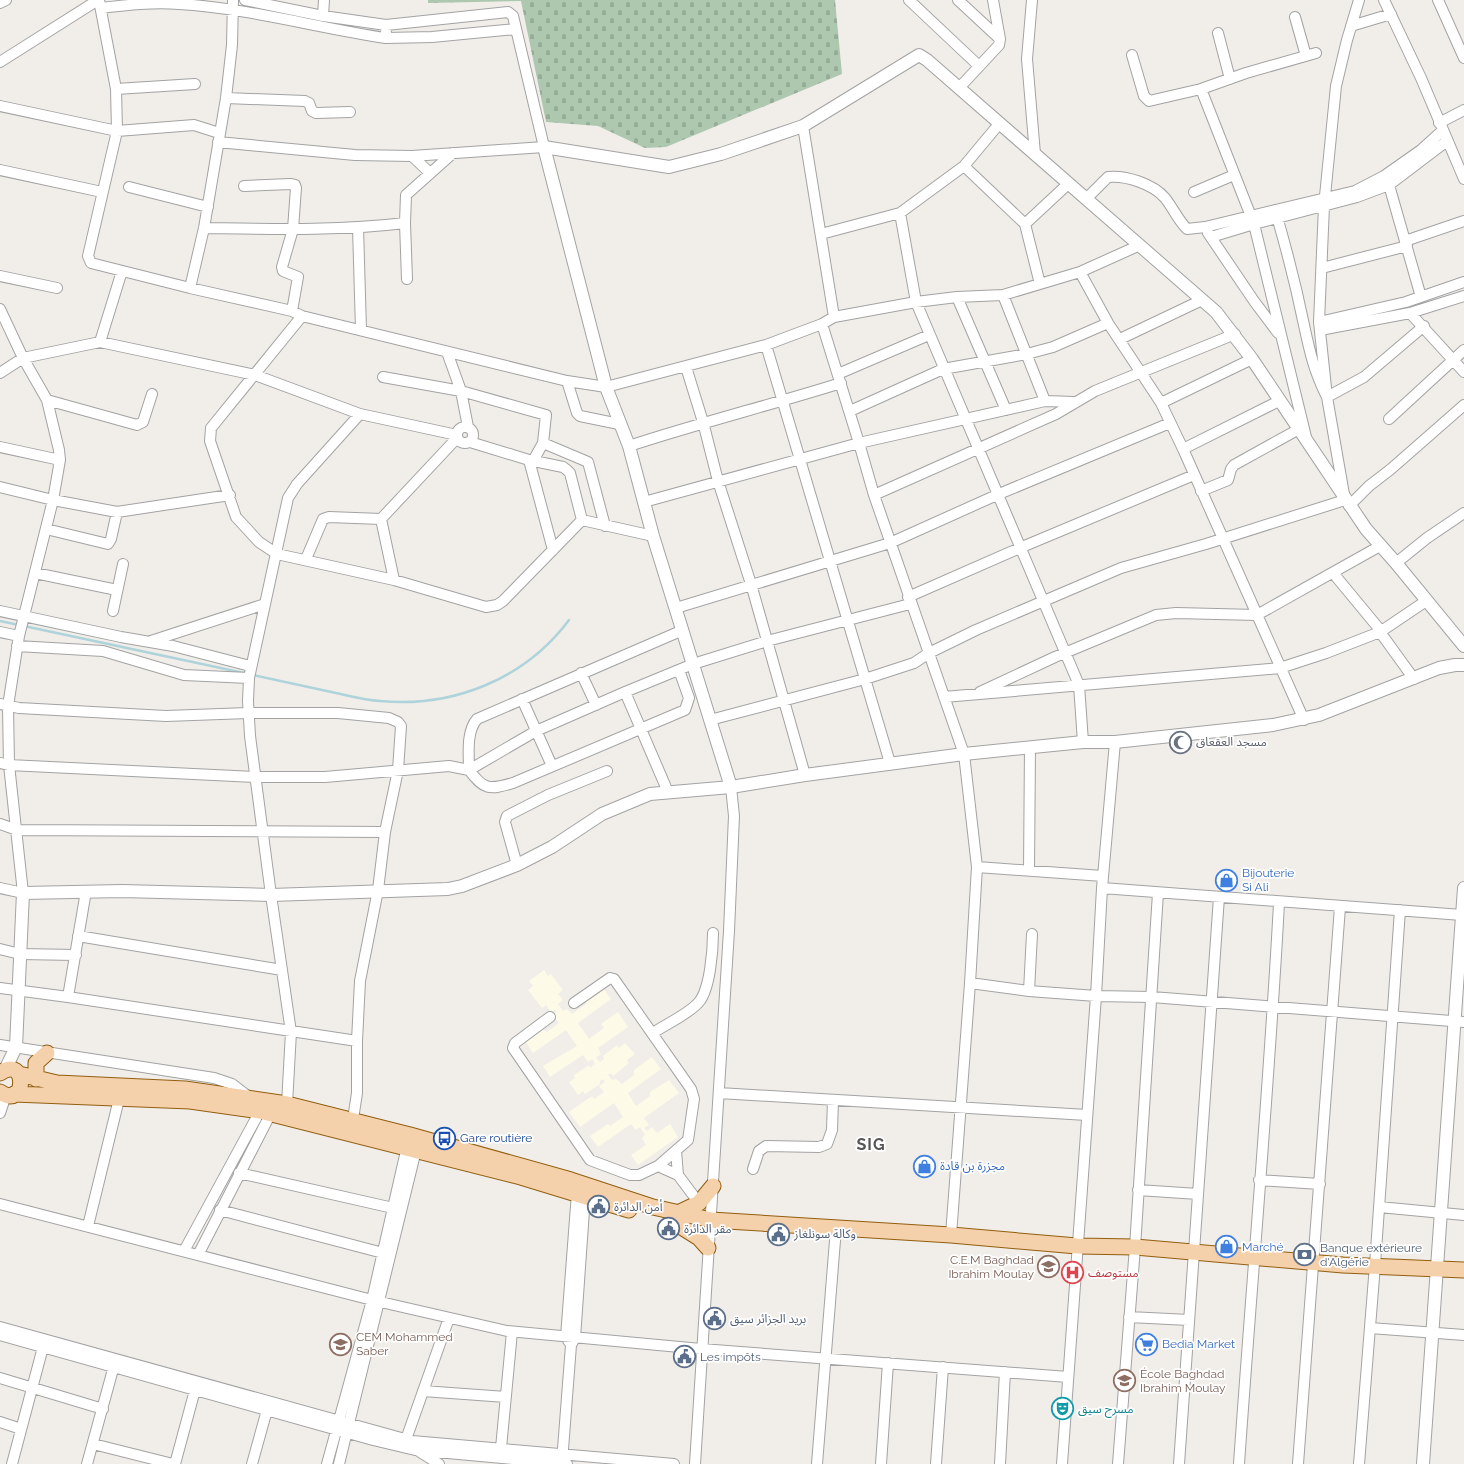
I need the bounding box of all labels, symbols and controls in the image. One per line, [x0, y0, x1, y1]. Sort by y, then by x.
mosque icon: مسجد العقعاق [1168, 729, 1194, 755]
place label: مسجد العقعاق [1196, 735, 1267, 749]
place label: Bijouterie Si Ali [1242, 866, 1294, 894]
shop icon: Bijouterie Si Ali [1214, 867, 1240, 893]
bus stop icon: Gare routière [431, 1125, 457, 1151]
place label: Gare routière [460, 1131, 532, 1145]
district label: SIG [857, 1135, 885, 1154]
shop icon: مجزرة بن قادة [912, 1153, 938, 1179]
place label: مجزرة بن قادة [940, 1159, 1005, 1173]
public building icon: أمن الدائرة [585, 1194, 611, 1220]
place label: أمن الدائرة [614, 1199, 663, 1214]
public building icon: مقر الدائرة [656, 1216, 682, 1242]
public building icon: وكالة سونلغاز [766, 1221, 792, 1247]
place label: مقر الدائرة [684, 1222, 732, 1236]
place label: وكالة سونلغاز [793, 1227, 856, 1241]
shop icon: Marché [1213, 1234, 1239, 1260]
place label: Marché [1242, 1240, 1284, 1254]
place label: Banque extérieure d'Algérie [1320, 1241, 1422, 1269]
bank icon: Banque extérieure d'Algérie [1291, 1242, 1317, 1268]
place label: C.E.M Baghdad Ibrahim Moulay [948, 1253, 1034, 1281]
school or university icon: C.E.M Baghdad Ibrahim Moulay [1036, 1254, 1062, 1280]
hospital icon: مستوصف [1060, 1260, 1086, 1286]
place label: مستوصف [1088, 1266, 1139, 1280]
public building icon: بريد الجزائر سيق [702, 1306, 728, 1332]
place label: بريد الجزائر سيق [730, 1312, 806, 1327]
place label: CEM Mohammed Saber [356, 1330, 453, 1358]
school or university icon: CEM Mohammed Saber [327, 1331, 353, 1357]
supermarket icon: Bedia Market [1133, 1331, 1159, 1357]
place label: Bedia Market [1162, 1337, 1235, 1351]
public building icon: Les impôts [671, 1344, 697, 1370]
place label: Les impôts [700, 1350, 761, 1364]
place label: École Baghdad Ibrahim Moulay [1140, 1367, 1226, 1395]
school or university icon: École Baghdad Ibrahim Moulay [1112, 1368, 1138, 1394]
theatre icon: مسرح سيق [1050, 1396, 1076, 1422]
place label: مسرح سيق [1078, 1402, 1134, 1418]

